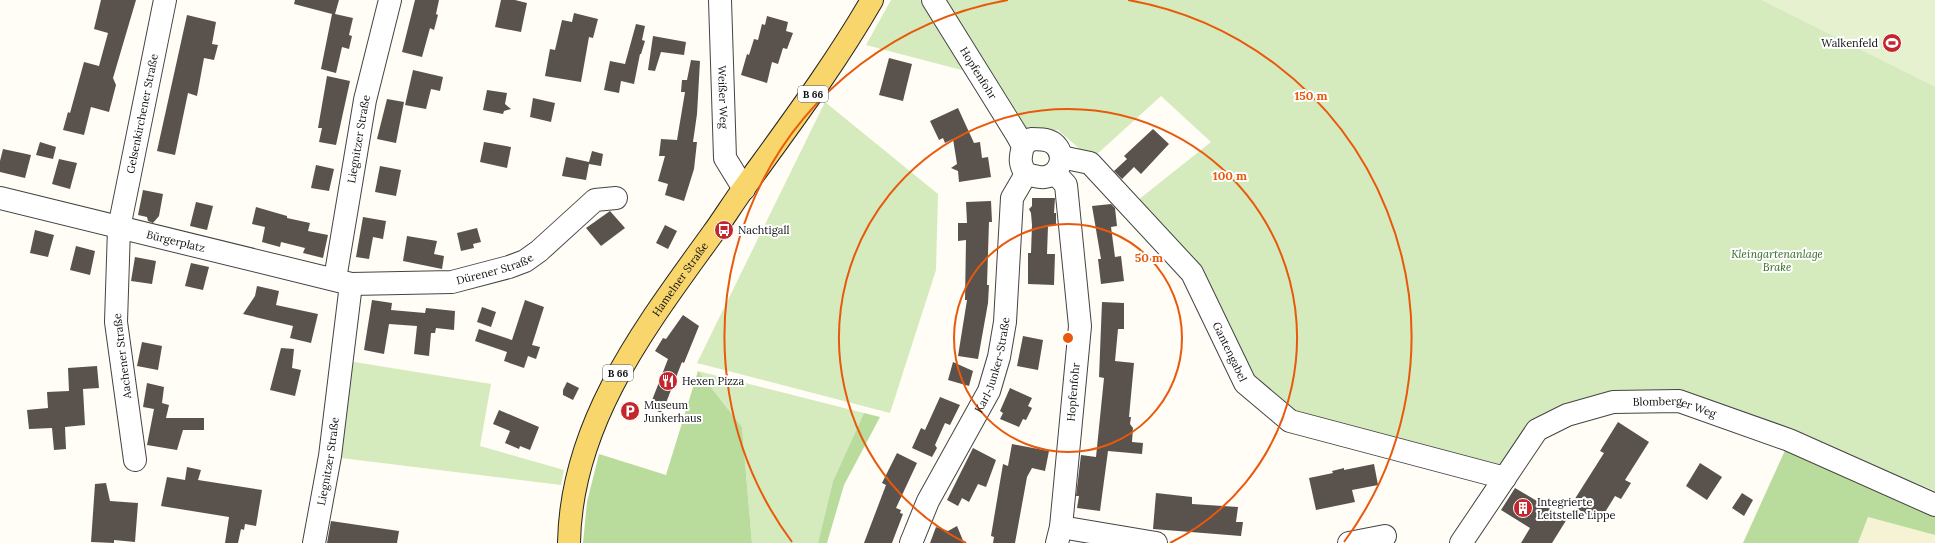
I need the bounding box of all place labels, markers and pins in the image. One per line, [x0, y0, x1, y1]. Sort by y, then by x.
sports icon: Walkenfeld [1881, 32, 1903, 54]
place label: Walkenfeld [1821, 36, 1878, 50]
bus stop icon: Nachtigall [713, 219, 735, 241]
place label: Nachtigall [738, 223, 789, 237]
centre of rings [1061, 331, 1075, 345]
restaurant icon: Hexen Pizza [657, 370, 679, 392]
place label: Hexen Pizza [682, 374, 744, 388]
place label: Museum Junkerhaus [643, 398, 702, 425]
parking icon: Museum Junkerhaus [619, 400, 641, 422]
place label: Integrierte Leitstelle Lippe [1537, 495, 1616, 522]
building icon: Integrierte Leitstelle Lippe [1512, 497, 1534, 519]

